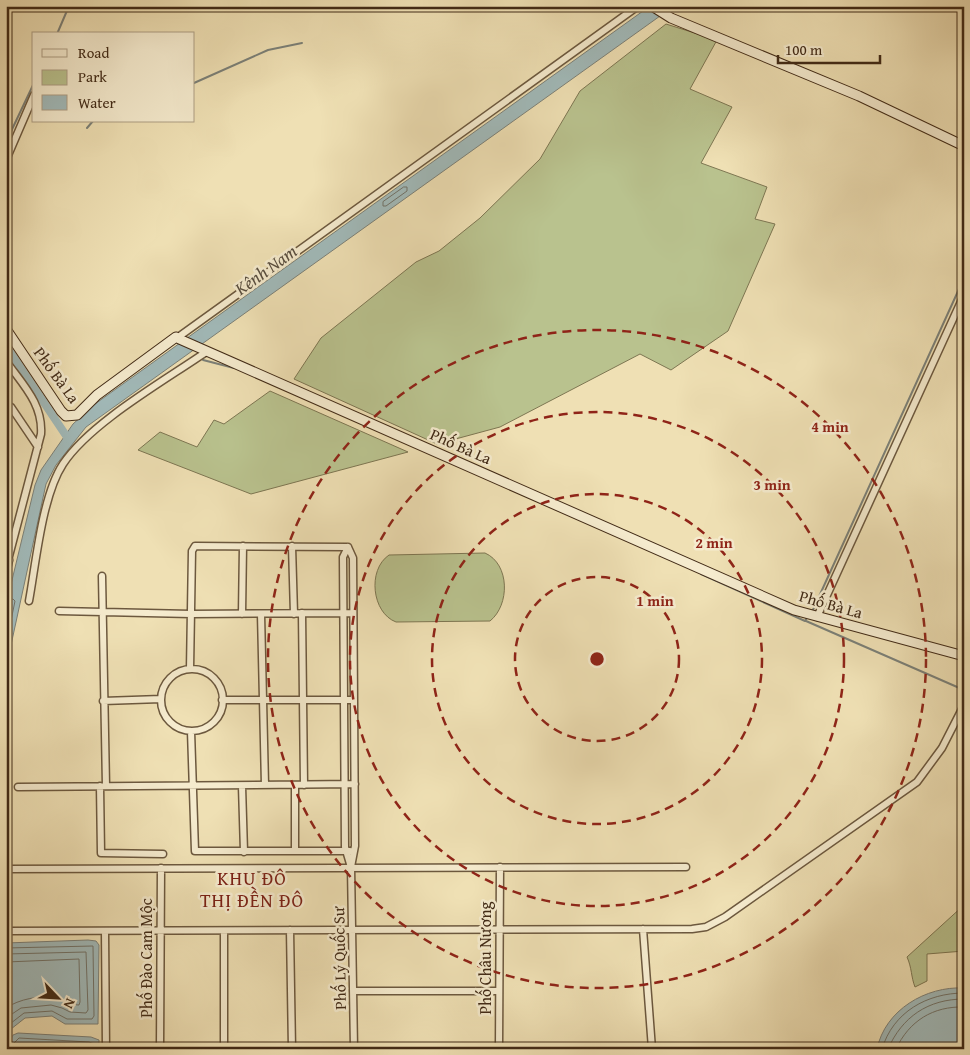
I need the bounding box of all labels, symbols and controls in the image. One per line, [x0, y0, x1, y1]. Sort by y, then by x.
legend [32, 32, 195, 122]
scale bar [778, 32, 880, 64]
text: 100 m [785, 39, 823, 60]
text: Road [78, 42, 109, 63]
text: Park [78, 66, 107, 87]
text: Water [78, 92, 116, 113]
water label: Kênh Nam [228, 238, 303, 302]
street label: Phố Bà La [28, 342, 86, 409]
text: 4 min [811, 416, 849, 437]
street label: Phố Bà La [427, 422, 496, 470]
text: 3 min [753, 474, 791, 495]
text: 2 min [695, 532, 733, 553]
street label: Phố Bà La [797, 584, 866, 625]
text: 1 min [636, 590, 674, 611]
centre of rings [588, 650, 606, 668]
district label: KHU ĐÔ THỊ ĐỀN ĐÔ [200, 864, 304, 914]
street label: Phố Đào Cam Mộc [134, 898, 158, 1018]
street label: Phố Châu Nương [473, 901, 497, 1015]
street label: Phố Lý Quốc Sư [326, 905, 352, 1010]
north arrow [32, 972, 82, 1022]
text: N [58, 995, 81, 1013]

